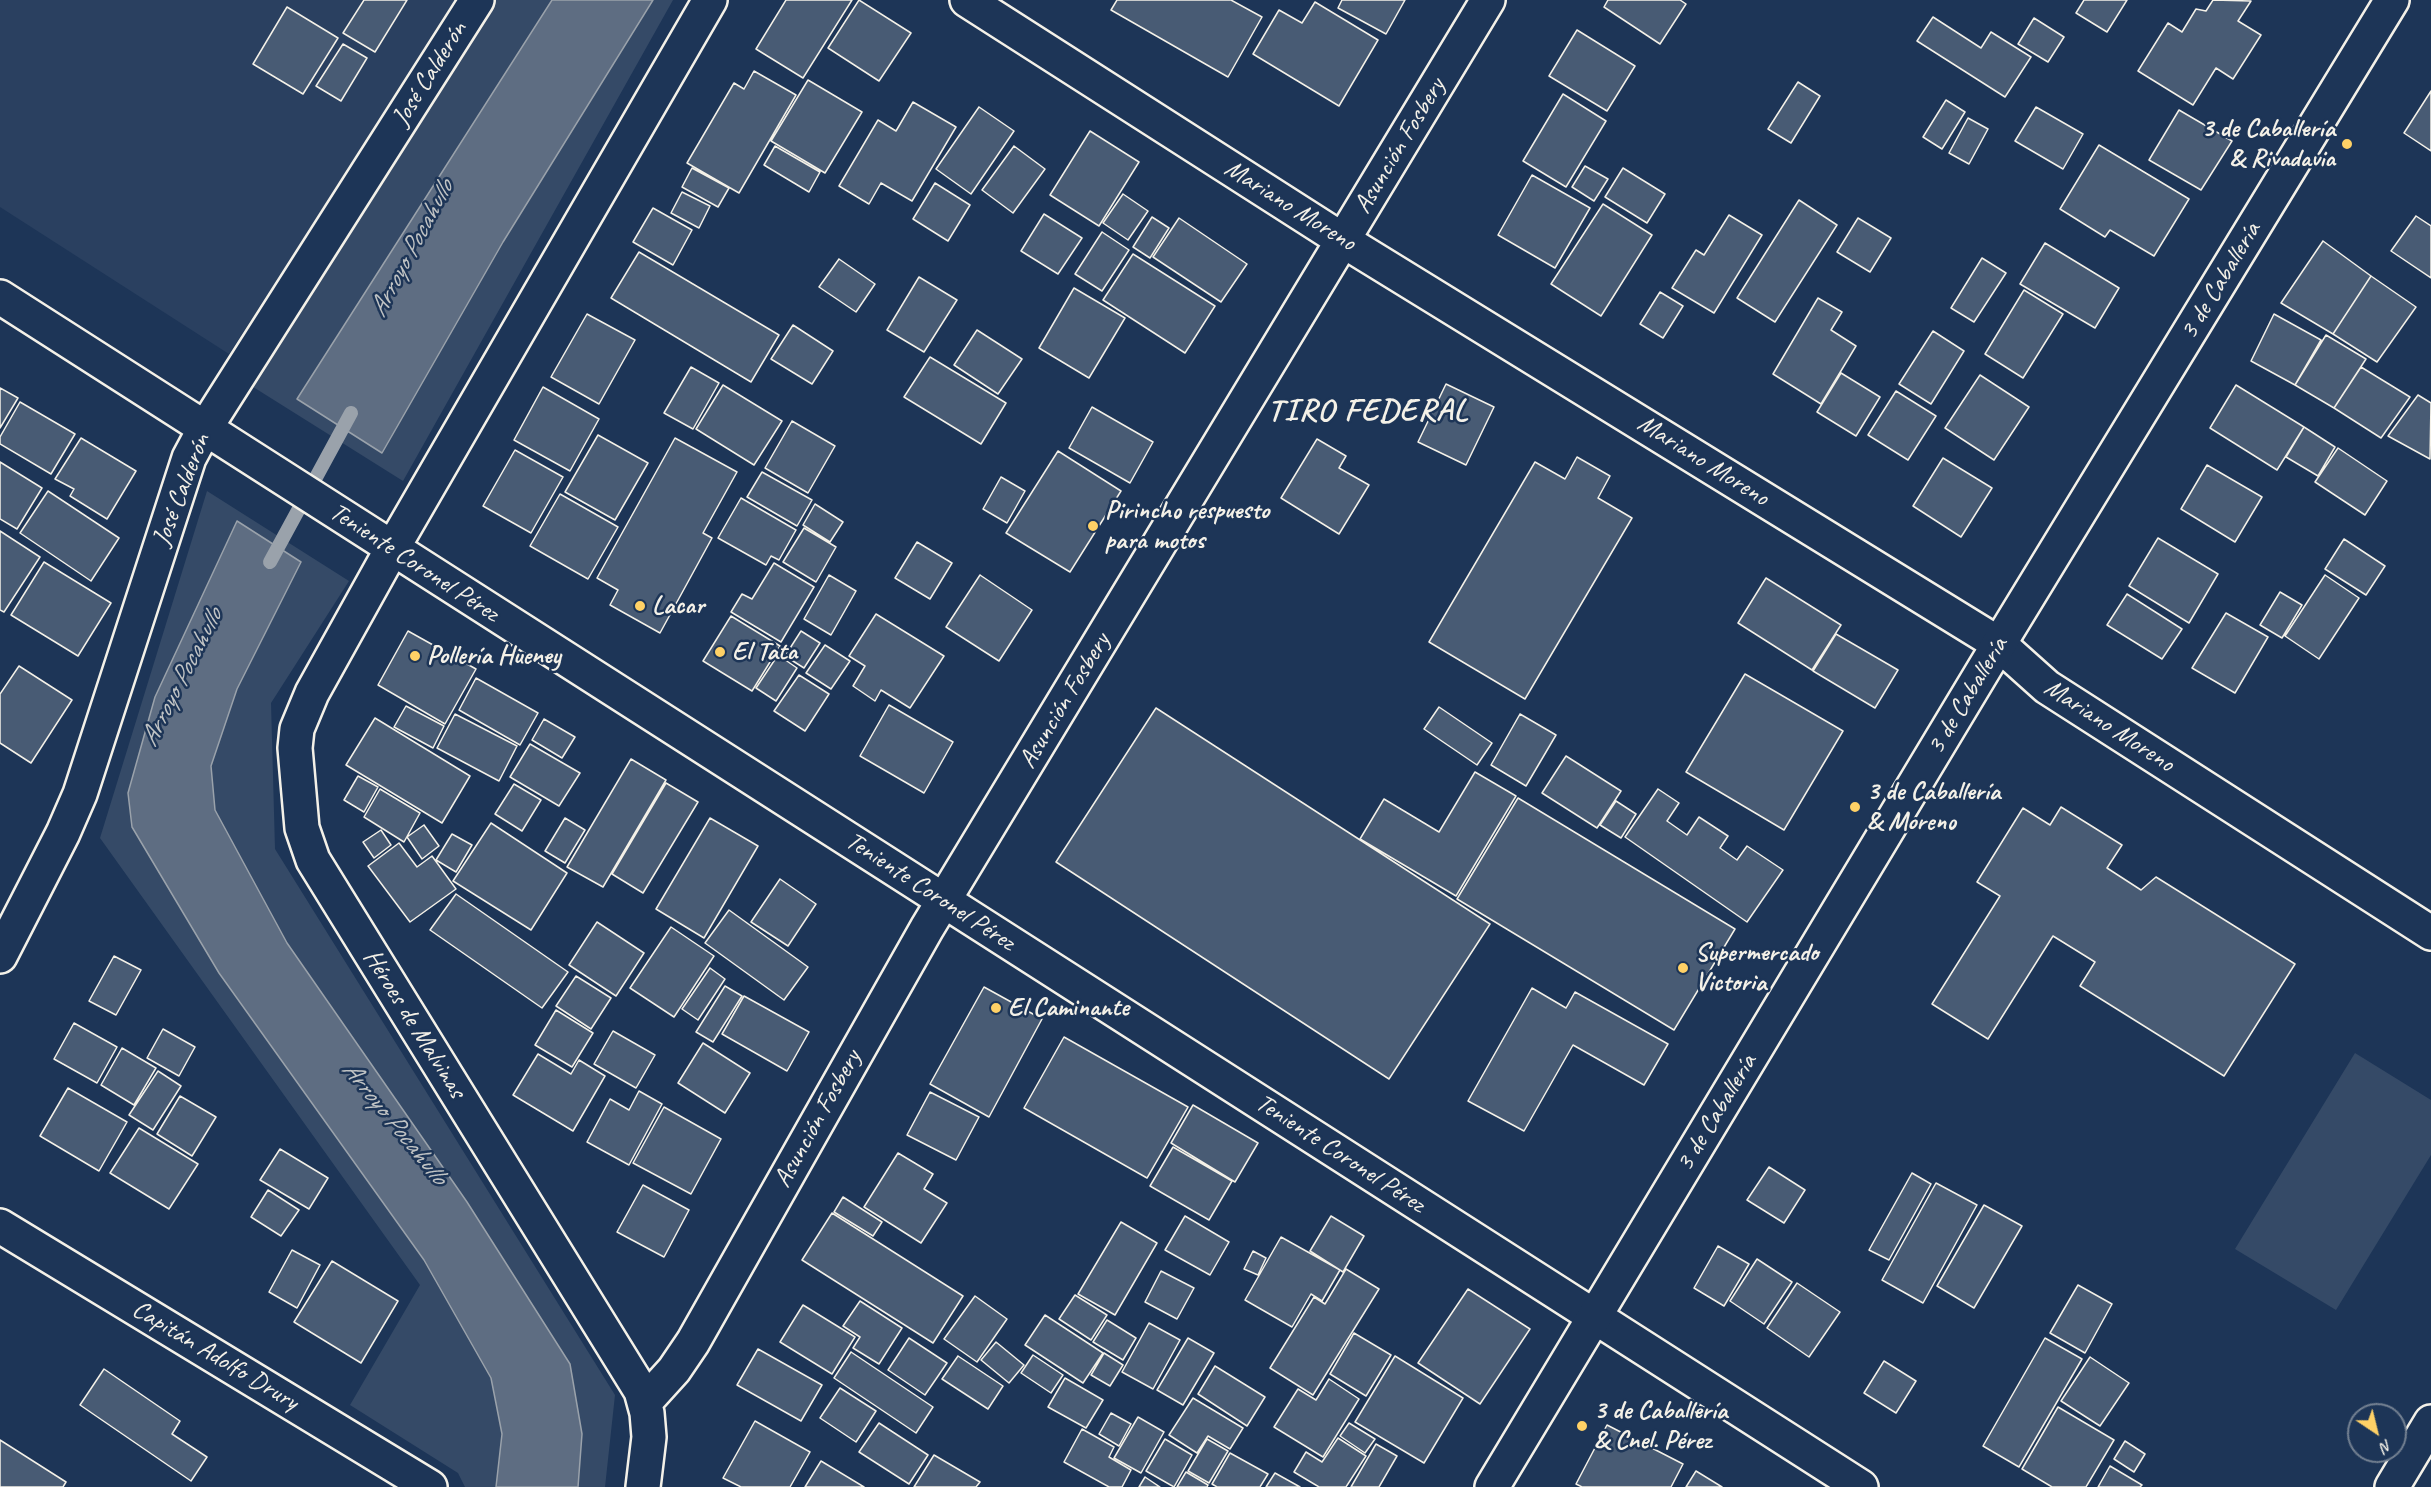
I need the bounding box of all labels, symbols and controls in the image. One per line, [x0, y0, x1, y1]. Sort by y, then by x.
street label: José Calderón [386, 16, 474, 132]
street label: Asunción Fosbery [1347, 73, 1453, 219]
place label: 3 de Caballería & Rivadavia [2202, 113, 2335, 174]
marker: 3 de Caballería & Rivadavia [2340, 137, 2354, 151]
street label: Mariano Moreno [1219, 153, 1361, 259]
water label: Arroyo Pocahullo [362, 175, 462, 323]
street label: 3 de Caballería [2174, 217, 2268, 345]
district label: TIRO FEDERAL [1269, 393, 1467, 431]
street label: Mariano Moreno [1632, 408, 1774, 514]
street label: José Calderón [146, 430, 218, 550]
place label: Pirincho respuesto para motos [1105, 495, 1269, 556]
street label: Teniente Coronel Pérez [324, 497, 504, 629]
marker: Pirincho respuesto para motos [1086, 519, 1100, 533]
place label: Lacar [652, 590, 704, 622]
marker: Lacar [633, 599, 647, 613]
water label: Arroyo Pocahullo [133, 604, 231, 752]
street label: Asunción Fosbery [1012, 628, 1118, 774]
street label: 3 de Caballería [1921, 632, 2015, 760]
place label: El Tata [732, 636, 797, 668]
place label: Pollería Hueney [427, 640, 561, 672]
marker: El Tata [713, 645, 727, 659]
marker: Pollería Hueney [408, 649, 422, 663]
street label: Mariano Moreno [2038, 672, 2180, 780]
place label: 3 de Caballería & Moreno [1867, 776, 2000, 838]
marker: 3 de Caballería & Moreno [1848, 800, 1862, 814]
street label: Teniente Coronel Pérez [840, 826, 1020, 958]
place label: Supermercado Victoria [1695, 937, 1818, 999]
street label: Héroes de Malvinas [356, 944, 472, 1104]
marker: Supermercado Victoria [1676, 961, 1690, 975]
place label: El Caminante [1008, 992, 1129, 1024]
marker: El Caminante [989, 1001, 1003, 1015]
street label: Asunción Fosbery [768, 1045, 868, 1193]
street label: 3 de Caballería [1670, 1049, 1764, 1177]
water label: Arroyo Pocahullo [334, 1054, 454, 1192]
street label: Teniente Coronel Pérez [1250, 1088, 1430, 1220]
street label: Capitán Adolfo Drury [126, 1294, 304, 1418]
place label: 3 de Caballería & Cnel. Pérez [1594, 1395, 1727, 1456]
north arrow [2347, 1403, 2407, 1463]
marker: 3 de Caballería & Cnel. Pérez [1575, 1419, 1589, 1433]
text: N [2376, 1435, 2396, 1457]

